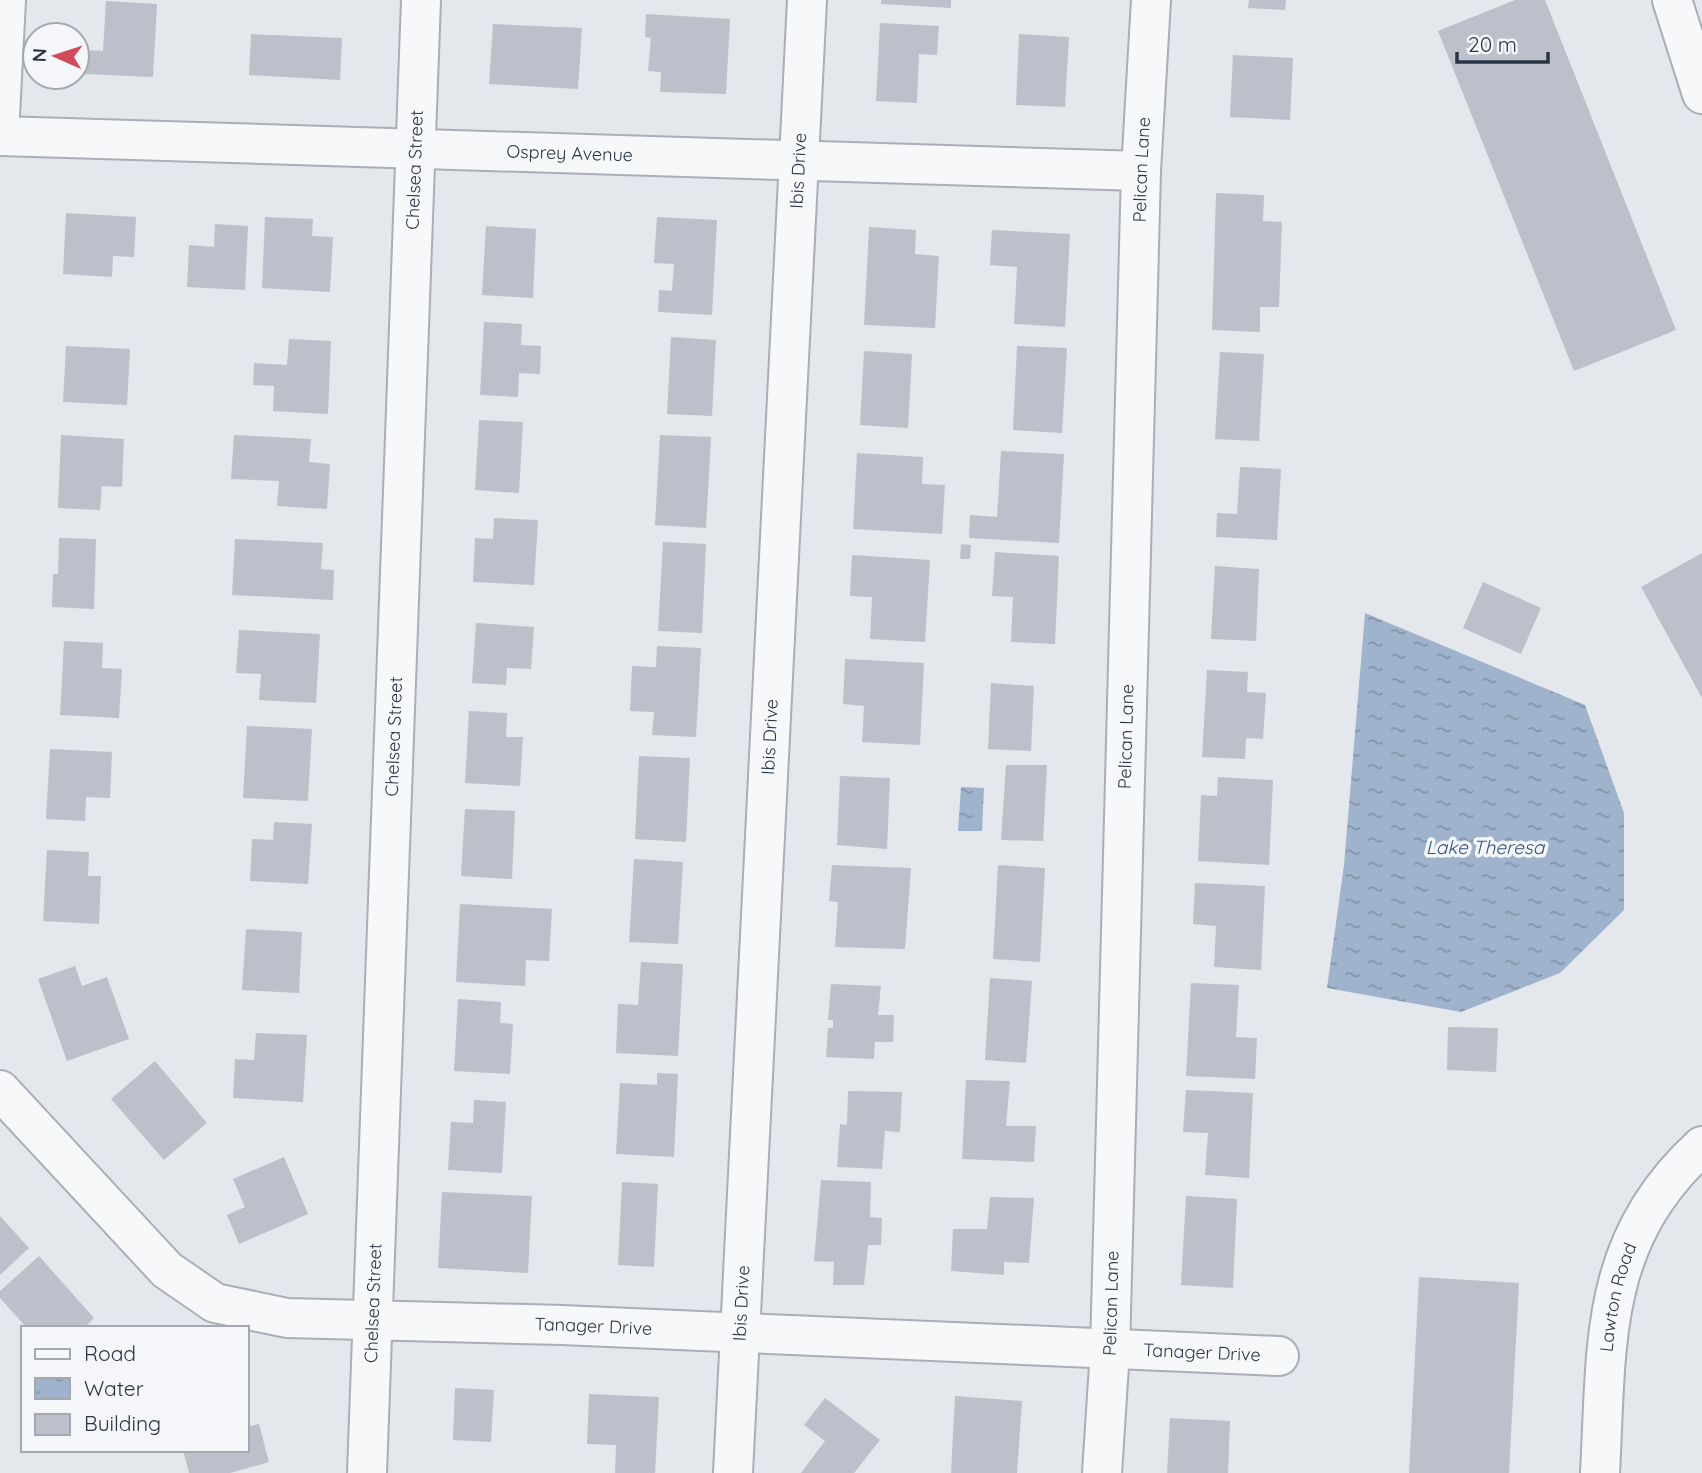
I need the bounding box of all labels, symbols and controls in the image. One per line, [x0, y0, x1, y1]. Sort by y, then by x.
north arrow [21, 21, 91, 91]
scale bar [1457, 21, 1548, 65]
text: 20 m [1468, 31, 1517, 57]
text: N [27, 48, 51, 63]
street label: Chelsea Street [401, 109, 428, 230]
street label: Pelican Lane [1128, 116, 1155, 223]
street label: Ibis Drive [785, 132, 811, 209]
street label: Osprey Avenue [506, 140, 633, 166]
street label: Chelsea Street [380, 676, 407, 797]
street label: Pelican Lane [1113, 683, 1139, 789]
street label: Ibis Drive [756, 698, 783, 775]
water label: Lake Theresa [1426, 835, 1546, 859]
street label: Lawton Road [1594, 1239, 1641, 1353]
street label: Chelsea Street [359, 1243, 386, 1364]
street label: Pelican Lane [1098, 1250, 1124, 1357]
street label: Ibis Drive [728, 1265, 754, 1342]
street label: Tanager Drive [535, 1312, 653, 1340]
legend [21, 1326, 248, 1452]
street label: Tanager Drive [1143, 1338, 1261, 1366]
text: Road [84, 1340, 136, 1366]
text: Water [84, 1375, 144, 1401]
text: Building [84, 1410, 161, 1436]

